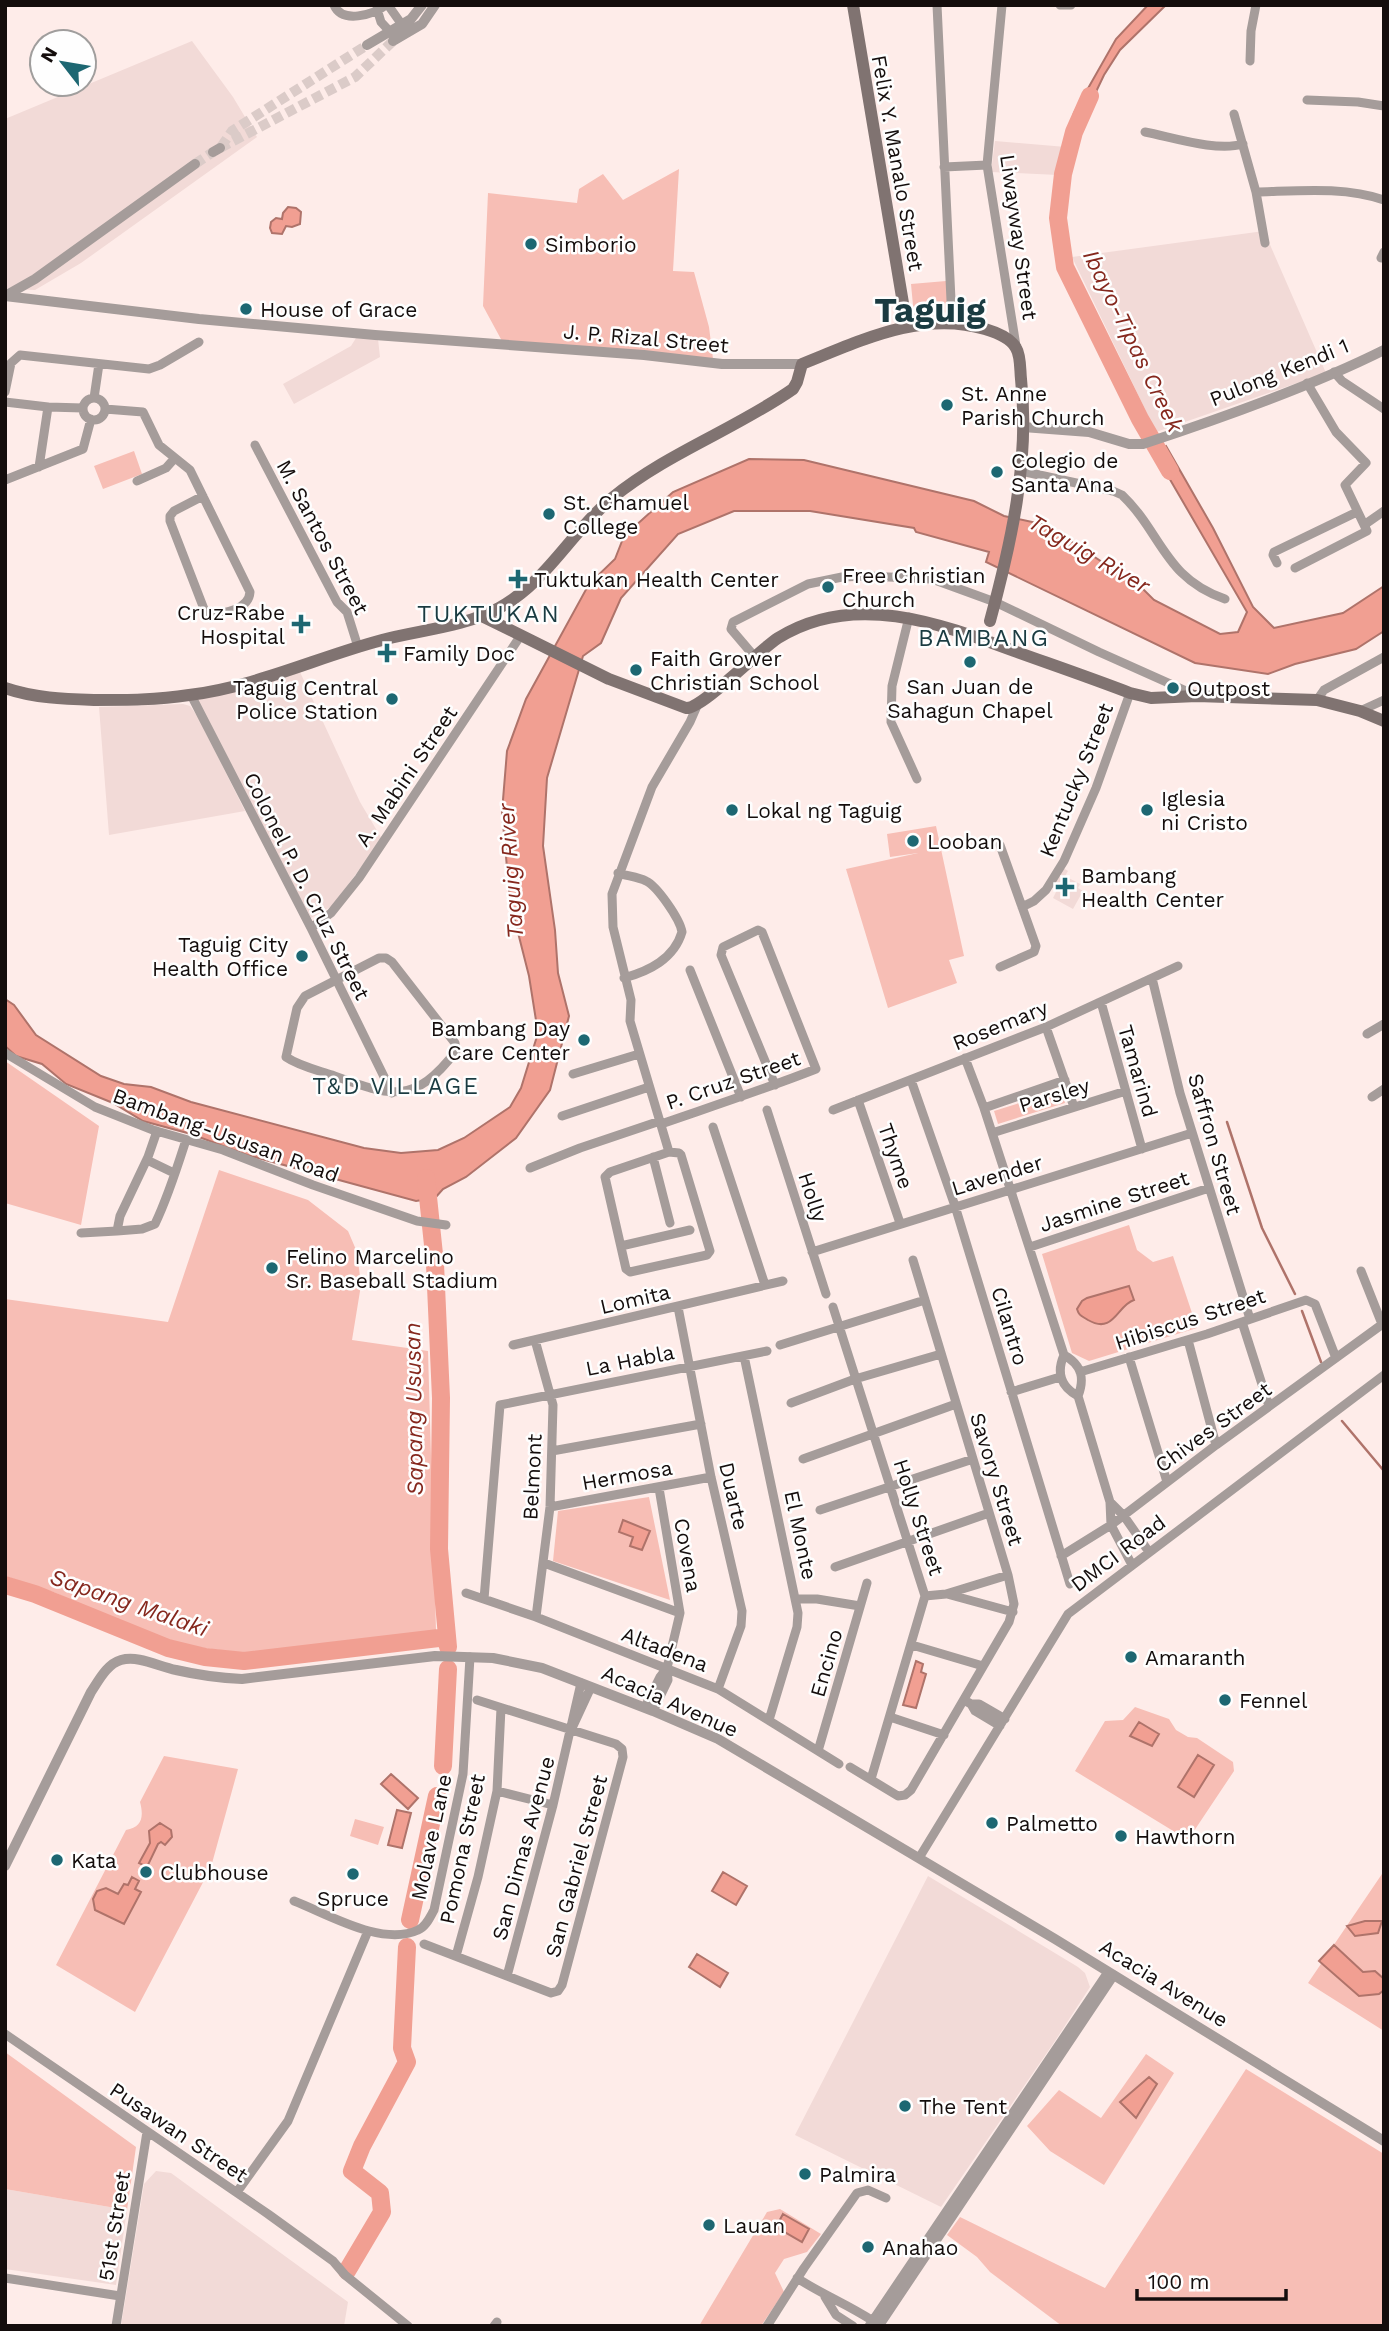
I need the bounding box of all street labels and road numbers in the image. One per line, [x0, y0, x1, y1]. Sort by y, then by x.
street label: Felix Y. Manalo Street [867, 53, 929, 273]
street label: Liwayway Street [995, 153, 1043, 322]
street label: J. P. Rizal Street [562, 318, 730, 358]
street label: Pulong Kendi 1 [1206, 333, 1352, 411]
street label: M. Santos Street [272, 455, 374, 619]
street label: Kentucky Street [1034, 699, 1118, 861]
street label: A. Mabini Street [350, 701, 462, 851]
street label: Colonel P. D. Cruz Street [239, 768, 375, 1004]
street label: Rosemary [949, 994, 1052, 1055]
street label: Tamarind [1113, 1022, 1163, 1120]
street label: P. Cruz Street [662, 1045, 804, 1115]
street label: Saffron Street [1183, 1071, 1247, 1218]
street label: Parsley [1016, 1072, 1093, 1118]
street label: Bambang-Ususan Road [110, 1082, 342, 1188]
street label: Thyme [873, 1120, 919, 1192]
street label: Lavender [948, 1149, 1046, 1201]
street label: Jasmine Street [1036, 1165, 1192, 1237]
street label: Holly [793, 1169, 833, 1225]
street label: Lomita [598, 1279, 673, 1319]
street label: Hibiscus Street [1111, 1283, 1269, 1355]
street label: Cilantro [986, 1284, 1034, 1368]
street label: La Habla [584, 1339, 677, 1381]
street label: Chives Street [1150, 1376, 1276, 1478]
street label: Savory Street [965, 1410, 1029, 1549]
street label: Belmont [517, 1433, 547, 1521]
street label: Hermosa [580, 1455, 674, 1495]
street label: Holly Street [888, 1456, 950, 1579]
street label: Duarte [714, 1460, 754, 1532]
street label: El Monte [779, 1488, 823, 1582]
street label: DMCI Road [1066, 1509, 1170, 1597]
street label: Covena [669, 1516, 707, 1594]
street label: Altadena [618, 1621, 712, 1677]
street label: Encino [804, 1626, 848, 1700]
street label: Acacia Avenue [598, 1660, 742, 1742]
street label: San Dimas Avenue [486, 1753, 560, 1943]
street label: Molave Lane [405, 1772, 457, 1902]
street label: Pomona Street [434, 1772, 490, 1926]
street label: San Gabriel Street [540, 1772, 612, 1960]
street label: Acacia Avenue [1095, 1934, 1233, 2032]
street label: Pusawan Street [105, 2077, 253, 2188]
street label: 51st Street [93, 2169, 135, 2283]

